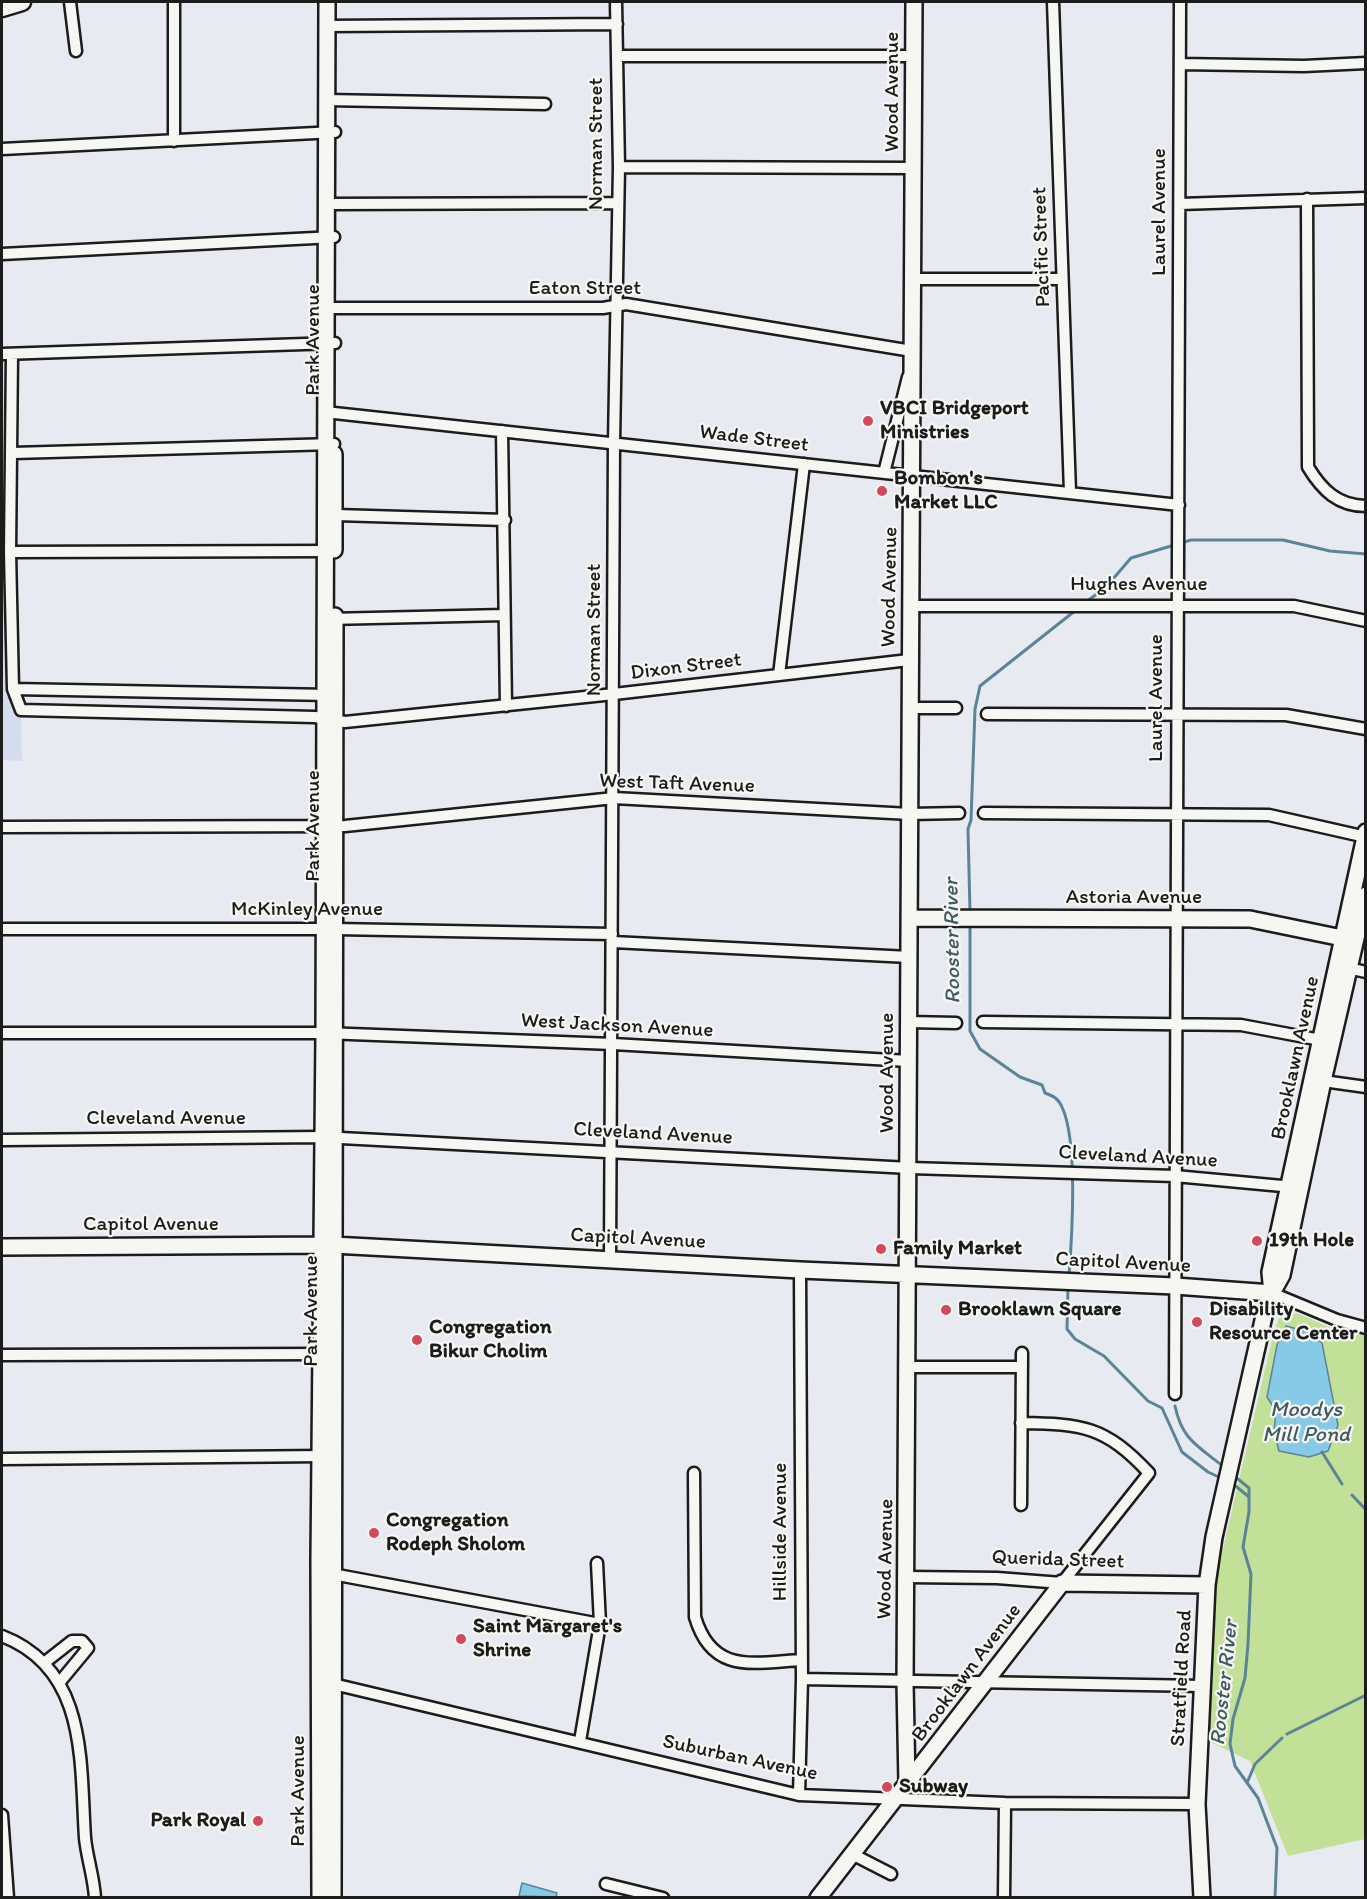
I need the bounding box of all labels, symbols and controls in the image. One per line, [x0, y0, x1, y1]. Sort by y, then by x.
street label: Wood Avenue [880, 32, 906, 152]
street label: Norman Street [584, 78, 610, 210]
street label: Laurel Avenue [1147, 148, 1173, 276]
street label: Pacific Street [1027, 186, 1057, 308]
street label: Eaton Street [529, 276, 641, 302]
street label: Park Avenue [301, 284, 327, 396]
place label: VBCI Bridgeport Ministries [880, 396, 1029, 446]
marker: VBCI Bridgeport Ministries [861, 414, 875, 428]
street label: Wade Street [698, 420, 810, 458]
place label: Bombon's Market LLC [894, 466, 998, 516]
marker: Bombon's Market LLC [875, 484, 889, 498]
street label: Wood Avenue [876, 526, 904, 648]
street label: Norman Street [582, 564, 608, 696]
street label: Hughes Avenue [1070, 572, 1208, 598]
street label: Laurel Avenue [1144, 634, 1170, 762]
street label: Dixon Street [629, 648, 743, 686]
street label: West Taft Avenue [599, 769, 755, 799]
street label: Park Avenue [301, 770, 327, 882]
water label: Rooster River [939, 878, 967, 1004]
street label: Astoria Avenue [1066, 885, 1202, 911]
street label: McKinley Avenue [231, 897, 383, 923]
street label: Brooklawn Avenue [1266, 974, 1326, 1142]
street label: West Jackson Avenue [520, 1008, 714, 1044]
street label: Wood Avenue [875, 1013, 901, 1133]
street label: Cleveland Avenue [86, 1106, 246, 1132]
street label: Cleveland Avenue [573, 1117, 733, 1151]
street label: Cleveland Avenue [1058, 1140, 1218, 1174]
street label: Capitol Avenue [83, 1212, 219, 1238]
street label: Capitol Avenue [570, 1223, 706, 1255]
place label: 19th Hole [1269, 1228, 1354, 1254]
marker: 19th Hole [1250, 1234, 1264, 1248]
place label: Family Market [893, 1236, 1022, 1262]
marker: Family Market [874, 1242, 888, 1256]
street label: Capitol Avenue [1055, 1247, 1191, 1279]
street label: Park Avenue [299, 1255, 325, 1367]
place label: Brooklawn Square [958, 1297, 1122, 1323]
place label: Disability Resource Center [1209, 1297, 1357, 1347]
marker: Brooklawn Square [939, 1303, 953, 1317]
place label: Congregation Bikur Cholim [429, 1315, 552, 1365]
marker: Disability Resource Center [1190, 1315, 1204, 1329]
marker: Congregation Bikur Cholim [410, 1333, 424, 1347]
water label: Moodys Mill Pond [1262, 1397, 1350, 1448]
street label: Hillside Avenue [768, 1463, 794, 1601]
street label: Wood Avenue [872, 1498, 900, 1620]
place label: Congregation Rodeph Sholom [386, 1508, 525, 1558]
marker: Congregation Rodeph Sholom [367, 1526, 381, 1540]
street label: Querida Street [991, 1545, 1125, 1575]
street label: Brooklawn Avenue [907, 1599, 1027, 1747]
street label: Stratfield Road [1166, 1609, 1198, 1747]
place label: Saint Margaret's Shrine [473, 1614, 622, 1664]
water label: Rooster River [1205, 1619, 1245, 1747]
marker: Saint Margaret's Shrine [454, 1632, 468, 1646]
street label: Suburban Avenue [660, 1729, 820, 1787]
street label: Park Avenue [286, 1735, 312, 1847]
place label: Subway [899, 1774, 968, 1800]
marker: Subway [880, 1780, 894, 1794]
place label: Park Royal [151, 1808, 246, 1834]
marker: Park Royal [251, 1814, 265, 1828]

